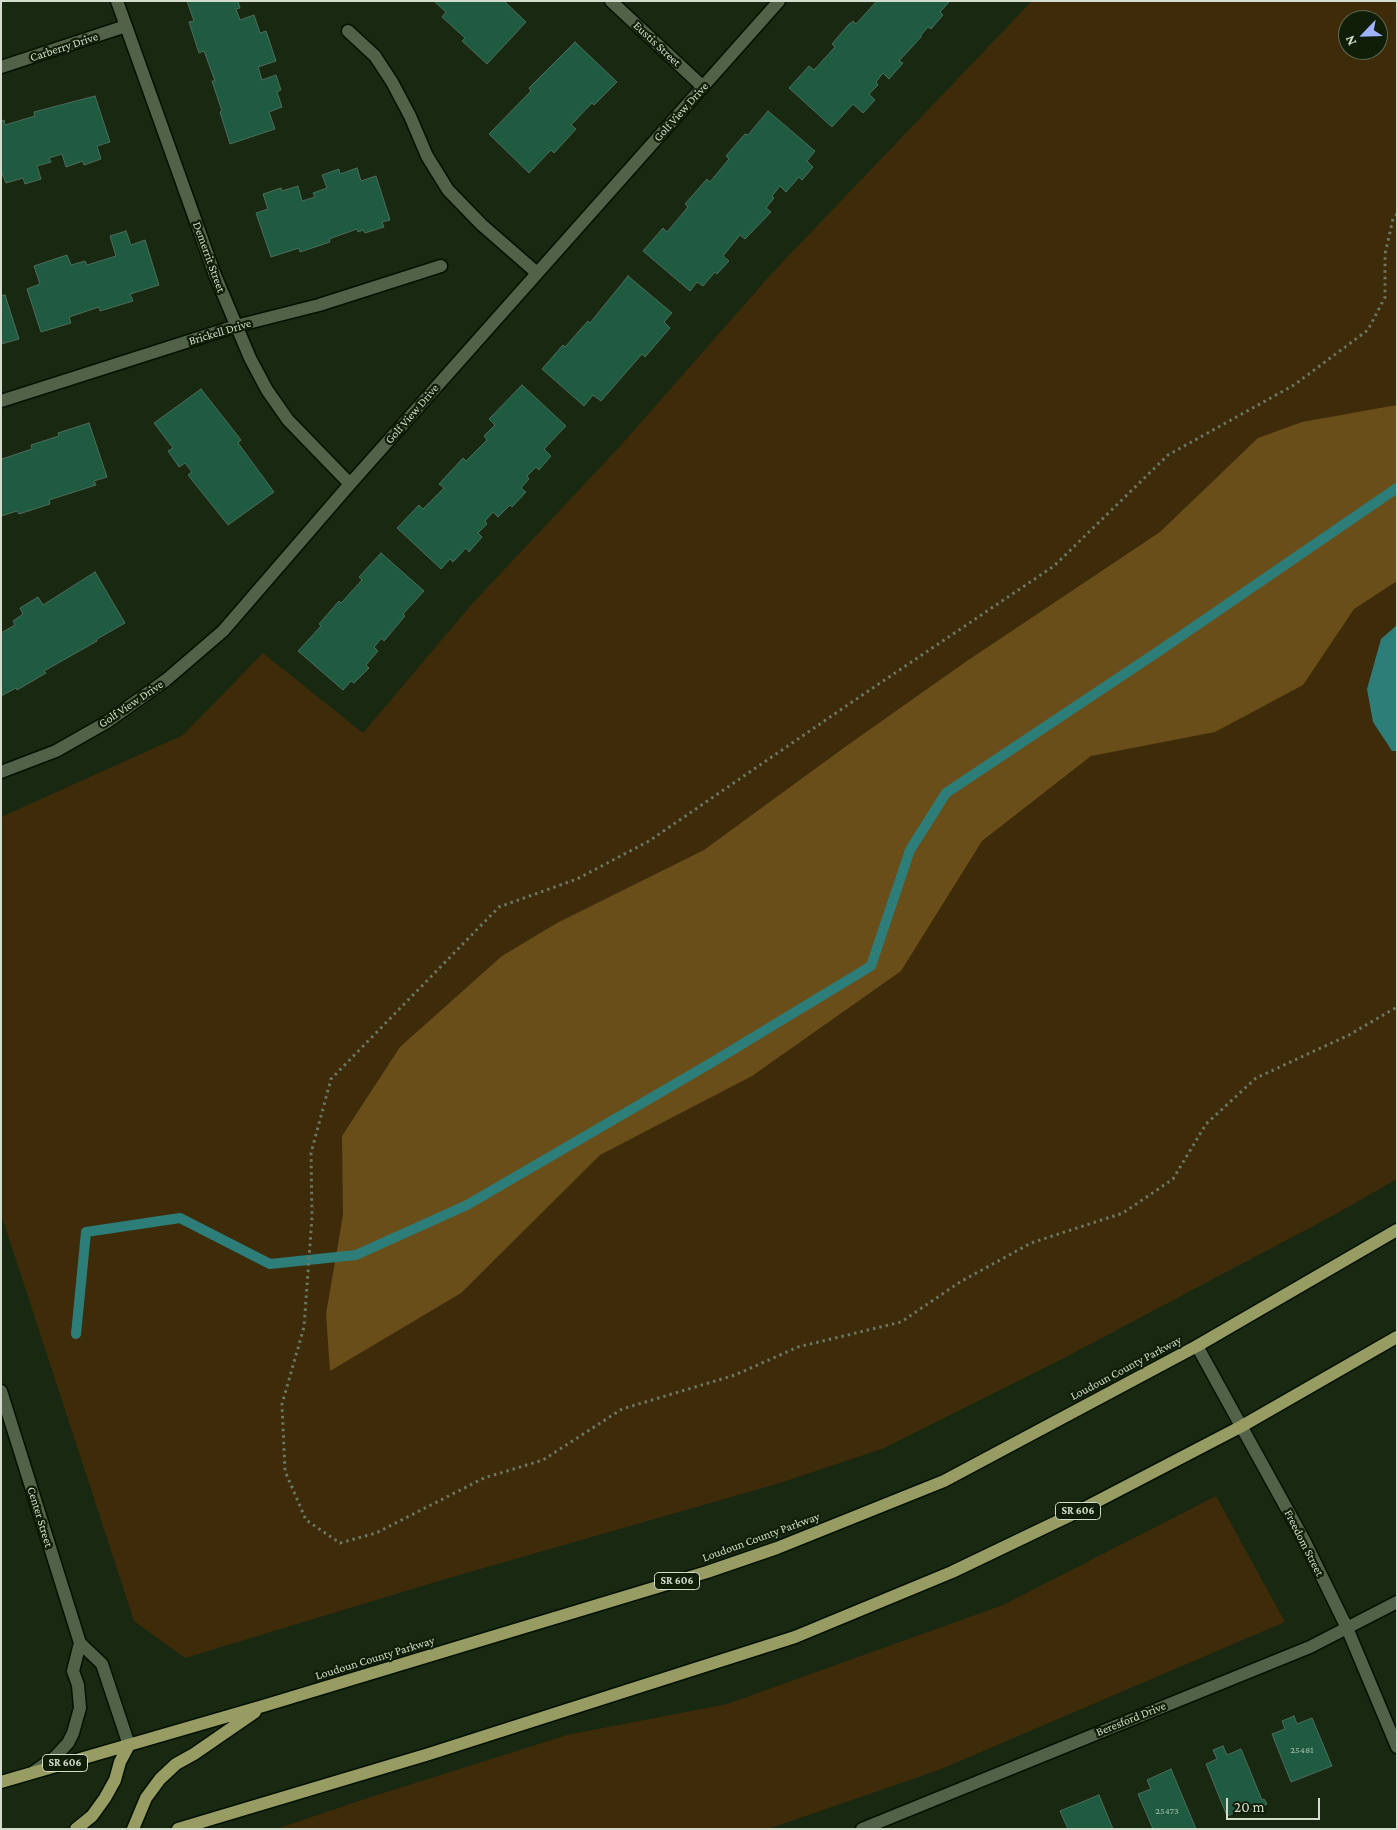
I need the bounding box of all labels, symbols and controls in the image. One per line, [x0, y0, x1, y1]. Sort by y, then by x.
north arrow [1338, 10, 1388, 60]
street label: Eustis Street [630, 18, 684, 70]
street label: Carberry Drive [28, 29, 100, 65]
text: N [1341, 33, 1359, 48]
street label: Golf View Drive [651, 79, 711, 145]
street label: Demerrit Street [190, 220, 228, 294]
street label: Brickell Drive [187, 316, 253, 348]
street label: Golf View Drive [382, 381, 442, 447]
street label: Golf View Drive [96, 677, 166, 731]
street label: Loudoun County Parkway [1068, 1333, 1184, 1403]
street label: Center Street [24, 1485, 56, 1549]
road number: SR 606 [1056, 1502, 1100, 1520]
street label: Freedom Street [1281, 1507, 1327, 1579]
street label: Loudoun County Parkway [700, 1509, 822, 1565]
road number: SR 606 [654, 1572, 700, 1590]
street label: Loudoun County Parkway [314, 1633, 436, 1683]
street label: Beresford Drive [1094, 1698, 1168, 1740]
house number: 25481 [1290, 1744, 1314, 1756]
road number: SR 606 [42, 1755, 88, 1772]
scale bar [1228, 1788, 1322, 1820]
text: 20 m [1234, 1799, 1265, 1815]
house number: 25473 [1155, 1805, 1179, 1817]

